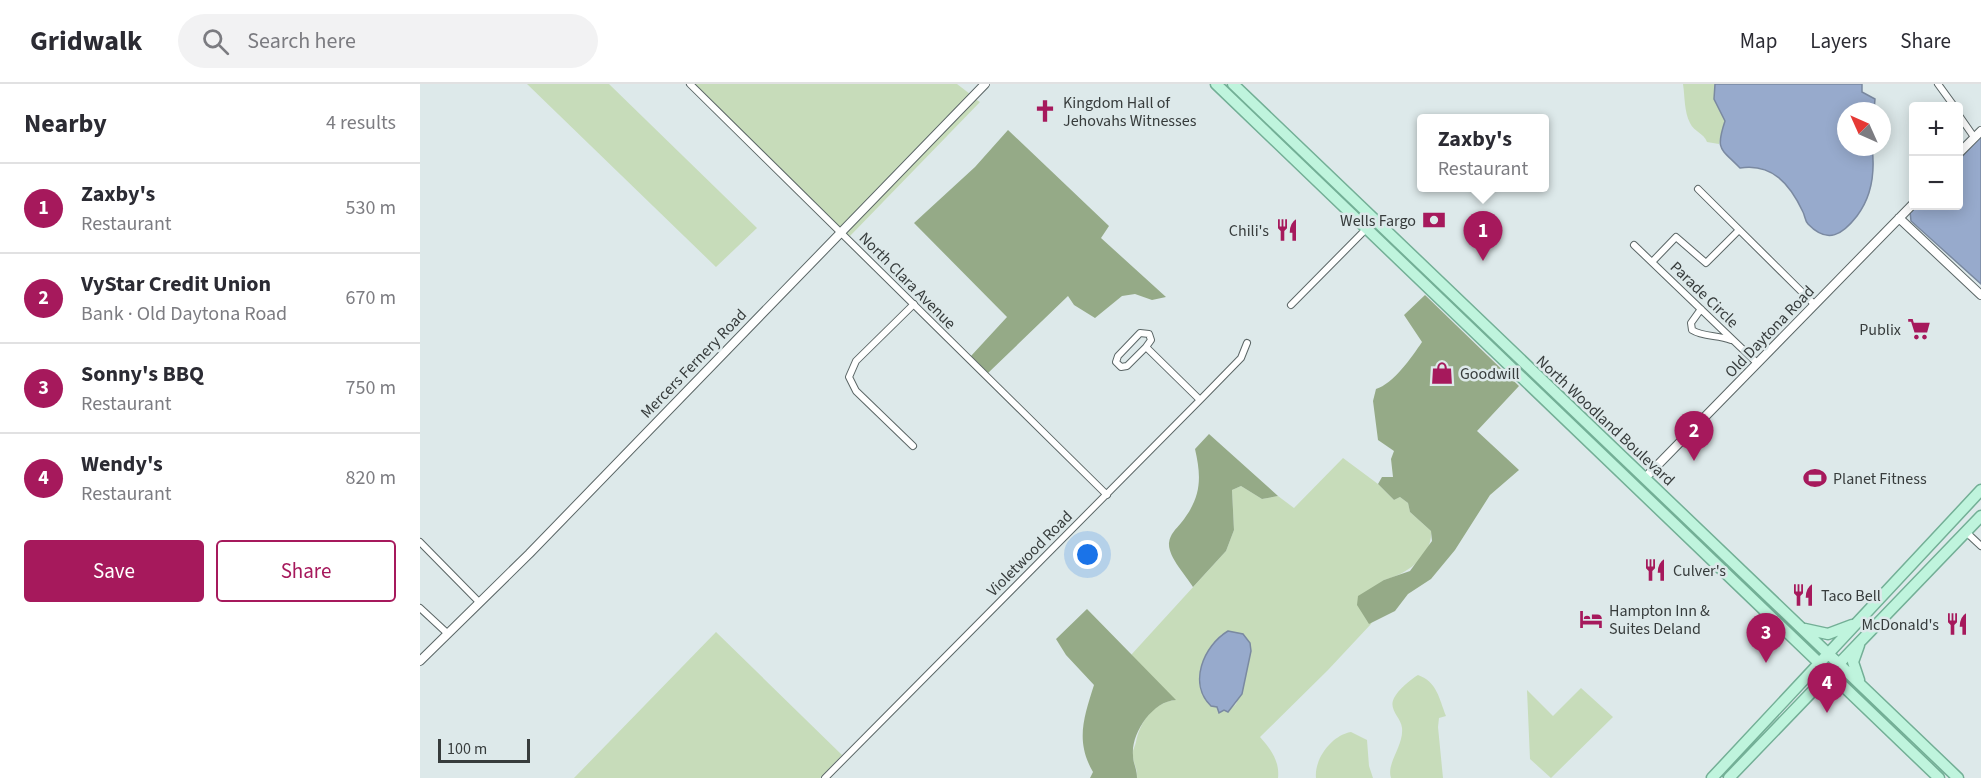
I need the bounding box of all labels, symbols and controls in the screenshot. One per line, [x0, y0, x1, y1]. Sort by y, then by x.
search box [178, 14, 598, 68]
text: Gridwalk [30, 21, 142, 61]
icon: search [199, 25, 232, 58]
text: Search here [247, 25, 356, 57]
text: Map [1740, 26, 1777, 56]
text: Layers [1810, 26, 1867, 56]
text: Share [1900, 26, 1951, 56]
place label: Kingdom Hall of Jehovahs Witnesses [1063, 92, 1197, 132]
church icon: Kingdom Hall of Jehovahs Witnesses [1032, 98, 1058, 124]
north arrow [1837, 102, 1891, 156]
map controls [1909, 102, 1963, 210]
button: + [1909, 102, 1963, 156]
text: Nearby [24, 105, 107, 142]
text: 4 results [326, 109, 396, 137]
popup [1417, 114, 1549, 192]
text: Zaxby's [1438, 123, 1512, 155]
text: Restaurant [1438, 155, 1528, 183]
button: − [1909, 156, 1963, 210]
text: Zaxby's [81, 178, 155, 210]
text: 1 [38, 194, 49, 222]
text: 530 m [346, 194, 396, 222]
bank icon: Wells Fargo [1421, 207, 1447, 233]
text: Restaurant [81, 210, 172, 238]
place label: Wells Fargo [1340, 210, 1416, 232]
pin: 1 [1464, 212, 1502, 261]
restaurant icon: Chili's [1274, 217, 1300, 243]
place label: Chili's [1229, 220, 1269, 242]
street label: North Clara Avenue [854, 227, 961, 334]
street label: Parade Circle [1665, 256, 1743, 333]
text: VyStar Credit Union [81, 268, 271, 300]
street label: Old Daytona Road [1720, 281, 1819, 383]
text: 2 [38, 284, 49, 312]
text: 670 m [346, 284, 396, 312]
text: Bank · Old Daytona Road [81, 300, 287, 328]
street label: Mercers Fernery Road [636, 304, 752, 423]
supermarket icon: Publix [1906, 316, 1932, 342]
place label: Publix [1859, 319, 1901, 341]
street label: North Woodland Boulevard [1531, 351, 1679, 491]
text: Sonny's BBQ [81, 358, 204, 390]
shop icon: Goodwill [1429, 360, 1455, 386]
place label: Goodwill [1460, 363, 1520, 385]
text: 3 [38, 374, 49, 402]
text: 750 m [346, 374, 396, 402]
text: Restaurant [81, 390, 172, 418]
pin: 2 [1674, 412, 1714, 461]
text: Wendy's [81, 448, 163, 480]
text: 4 [38, 464, 49, 492]
text: 820 m [346, 464, 396, 492]
sports icon: Planet Fitness [1802, 465, 1828, 491]
place label: Planet Fitness [1833, 468, 1927, 490]
text: Restaurant [81, 480, 172, 508]
street label: Violetwood Road [982, 506, 1078, 602]
button: Save [24, 540, 204, 602]
button: Share [216, 540, 396, 602]
your location [1073, 540, 1102, 569]
restaurant icon: Culver's [1642, 557, 1668, 583]
place label: Culver's [1673, 560, 1726, 582]
restaurant icon: Taco Bell [1790, 582, 1816, 608]
place label: Taco Bell [1821, 585, 1881, 607]
place label: Hampton Inn & Suites Deland [1609, 600, 1710, 640]
hotel icon: Hampton Inn & Suites Deland [1578, 606, 1604, 632]
restaurant icon: McDonald's [1944, 611, 1970, 637]
pin: 3 [1746, 614, 1786, 663]
place label: McDonald's [1861, 614, 1939, 636]
pin: 4 [1808, 664, 1846, 713]
scale bar [438, 736, 530, 764]
text: 100 m [447, 738, 487, 760]

